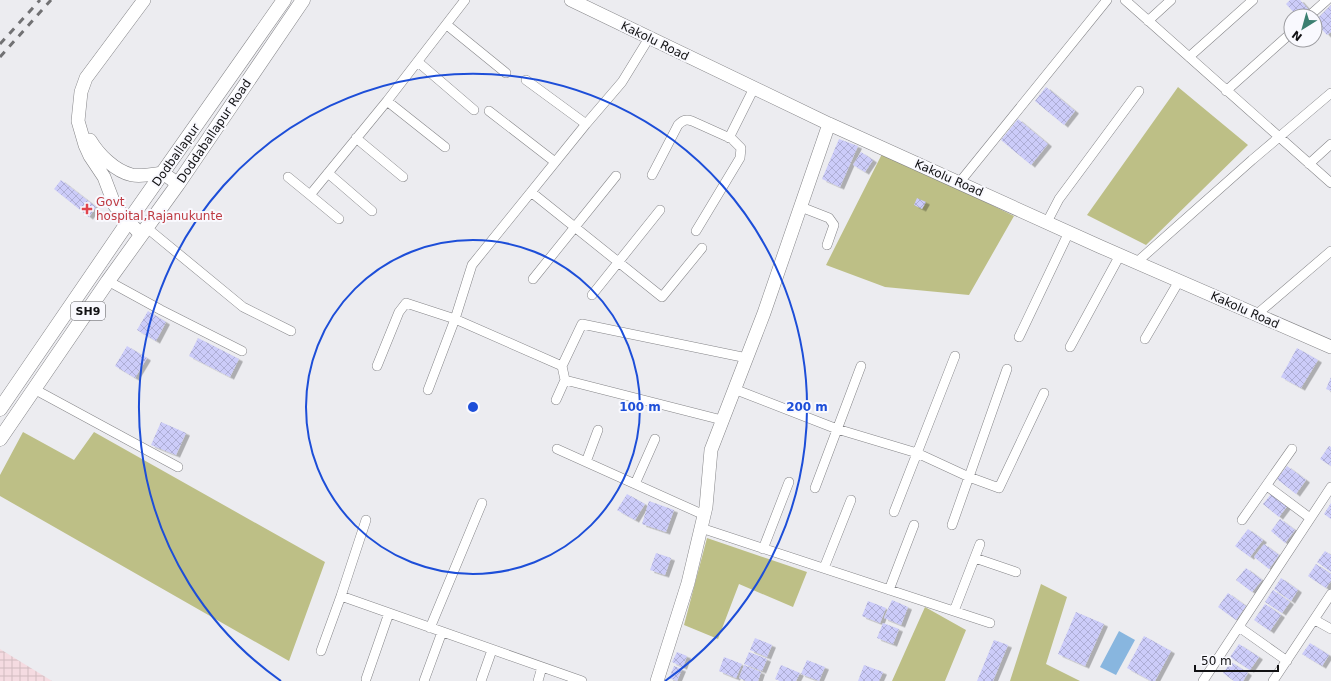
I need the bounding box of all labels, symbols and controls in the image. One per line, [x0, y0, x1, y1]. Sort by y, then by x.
north arrow [1283, 8, 1323, 48]
street label: Kakolu Road [619, 19, 691, 63]
text: N [1290, 28, 1305, 44]
street label: Doddaballapur Road [174, 76, 254, 186]
street label: Dodballapur [149, 121, 203, 189]
street label: Kakolu Road [912, 157, 986, 199]
place label: Govt hospital,Rajanukunte [96, 195, 223, 223]
marker: Govt hospital,Rajanukunte [81, 203, 93, 215]
street label: Kakolu Road [1208, 289, 1282, 331]
road number: SH9 [71, 302, 105, 320]
centre of rings [466, 400, 480, 414]
text: 100 m [619, 400, 661, 414]
text: 200 m [786, 400, 828, 414]
scale bar [1195, 647, 1278, 673]
text: 50 m [1201, 654, 1232, 668]

